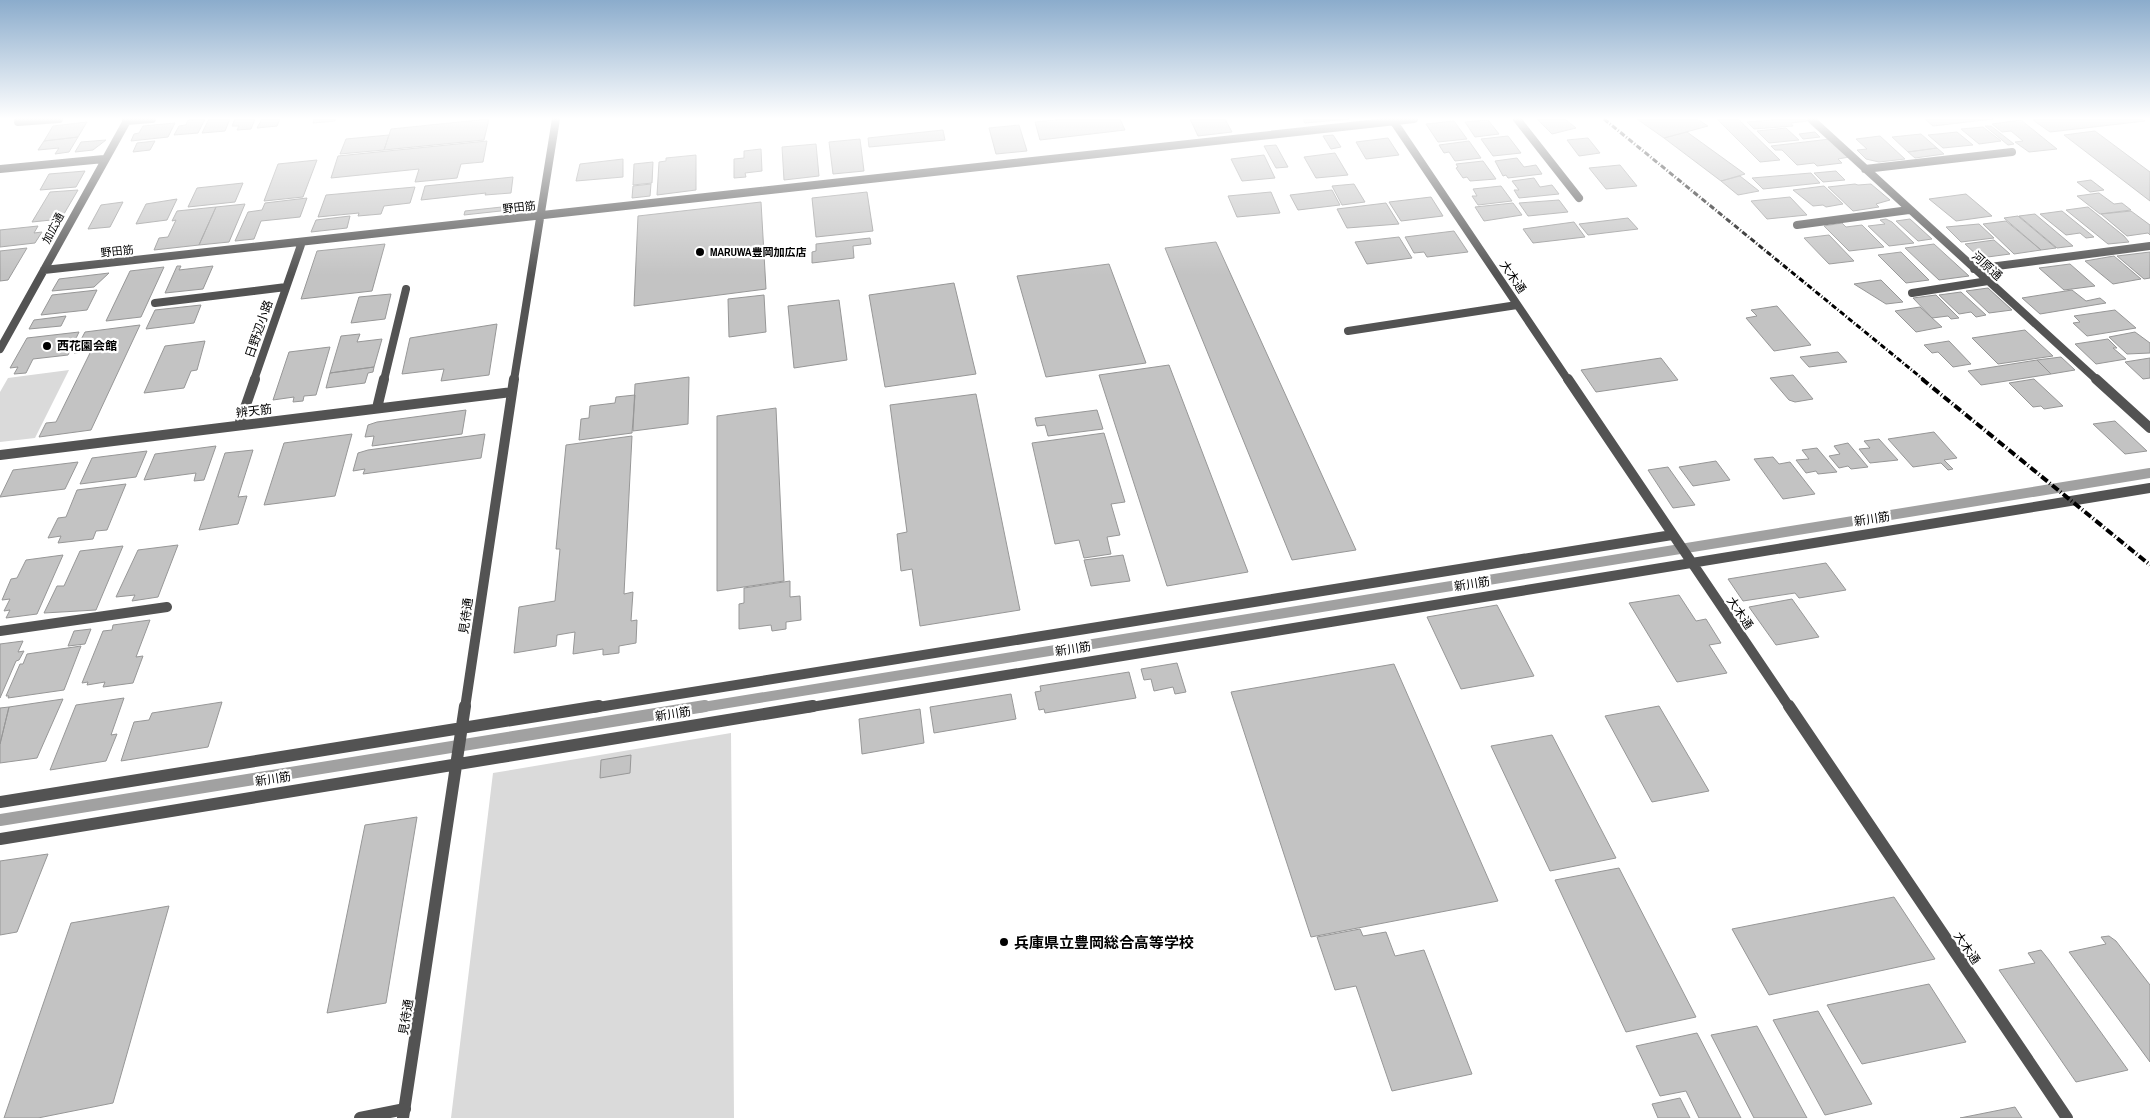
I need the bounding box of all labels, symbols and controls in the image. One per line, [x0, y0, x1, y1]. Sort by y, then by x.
street label: 野田筋 [502, 198, 536, 216]
street label: 加広通 [39, 210, 67, 246]
street label: 野田筋 [100, 242, 134, 260]
place label: MARUWA豊岡加広店 [710, 245, 807, 259]
marker: MARUWA豊岡加広店 [694, 246, 706, 258]
street label: 河原通 [1968, 248, 2006, 284]
street label: 大木通 [1496, 258, 1530, 296]
street label: 日野辺小路 [242, 298, 276, 360]
place label: 西花園会館 [57, 338, 117, 354]
marker: 西花園会館 [41, 340, 53, 352]
street label: 辨天筋 [235, 401, 273, 421]
street label: 新川筋 [1853, 508, 1891, 530]
street label: 新川筋 [1453, 573, 1491, 595]
street label: 大木通 [1723, 594, 1757, 632]
street label: 見待通 [456, 597, 476, 635]
street label: 新川筋 [1054, 638, 1092, 660]
street label: 新川筋 [654, 703, 692, 725]
street label: 新川筋 [254, 768, 292, 790]
street label: 大木通 [1950, 929, 1984, 967]
place label: 兵庫県立豊岡総合高等学校 [1014, 932, 1194, 953]
marker: 兵庫県立豊岡総合高等学校 [998, 936, 1010, 948]
street label: 見待通 [395, 998, 417, 1036]

